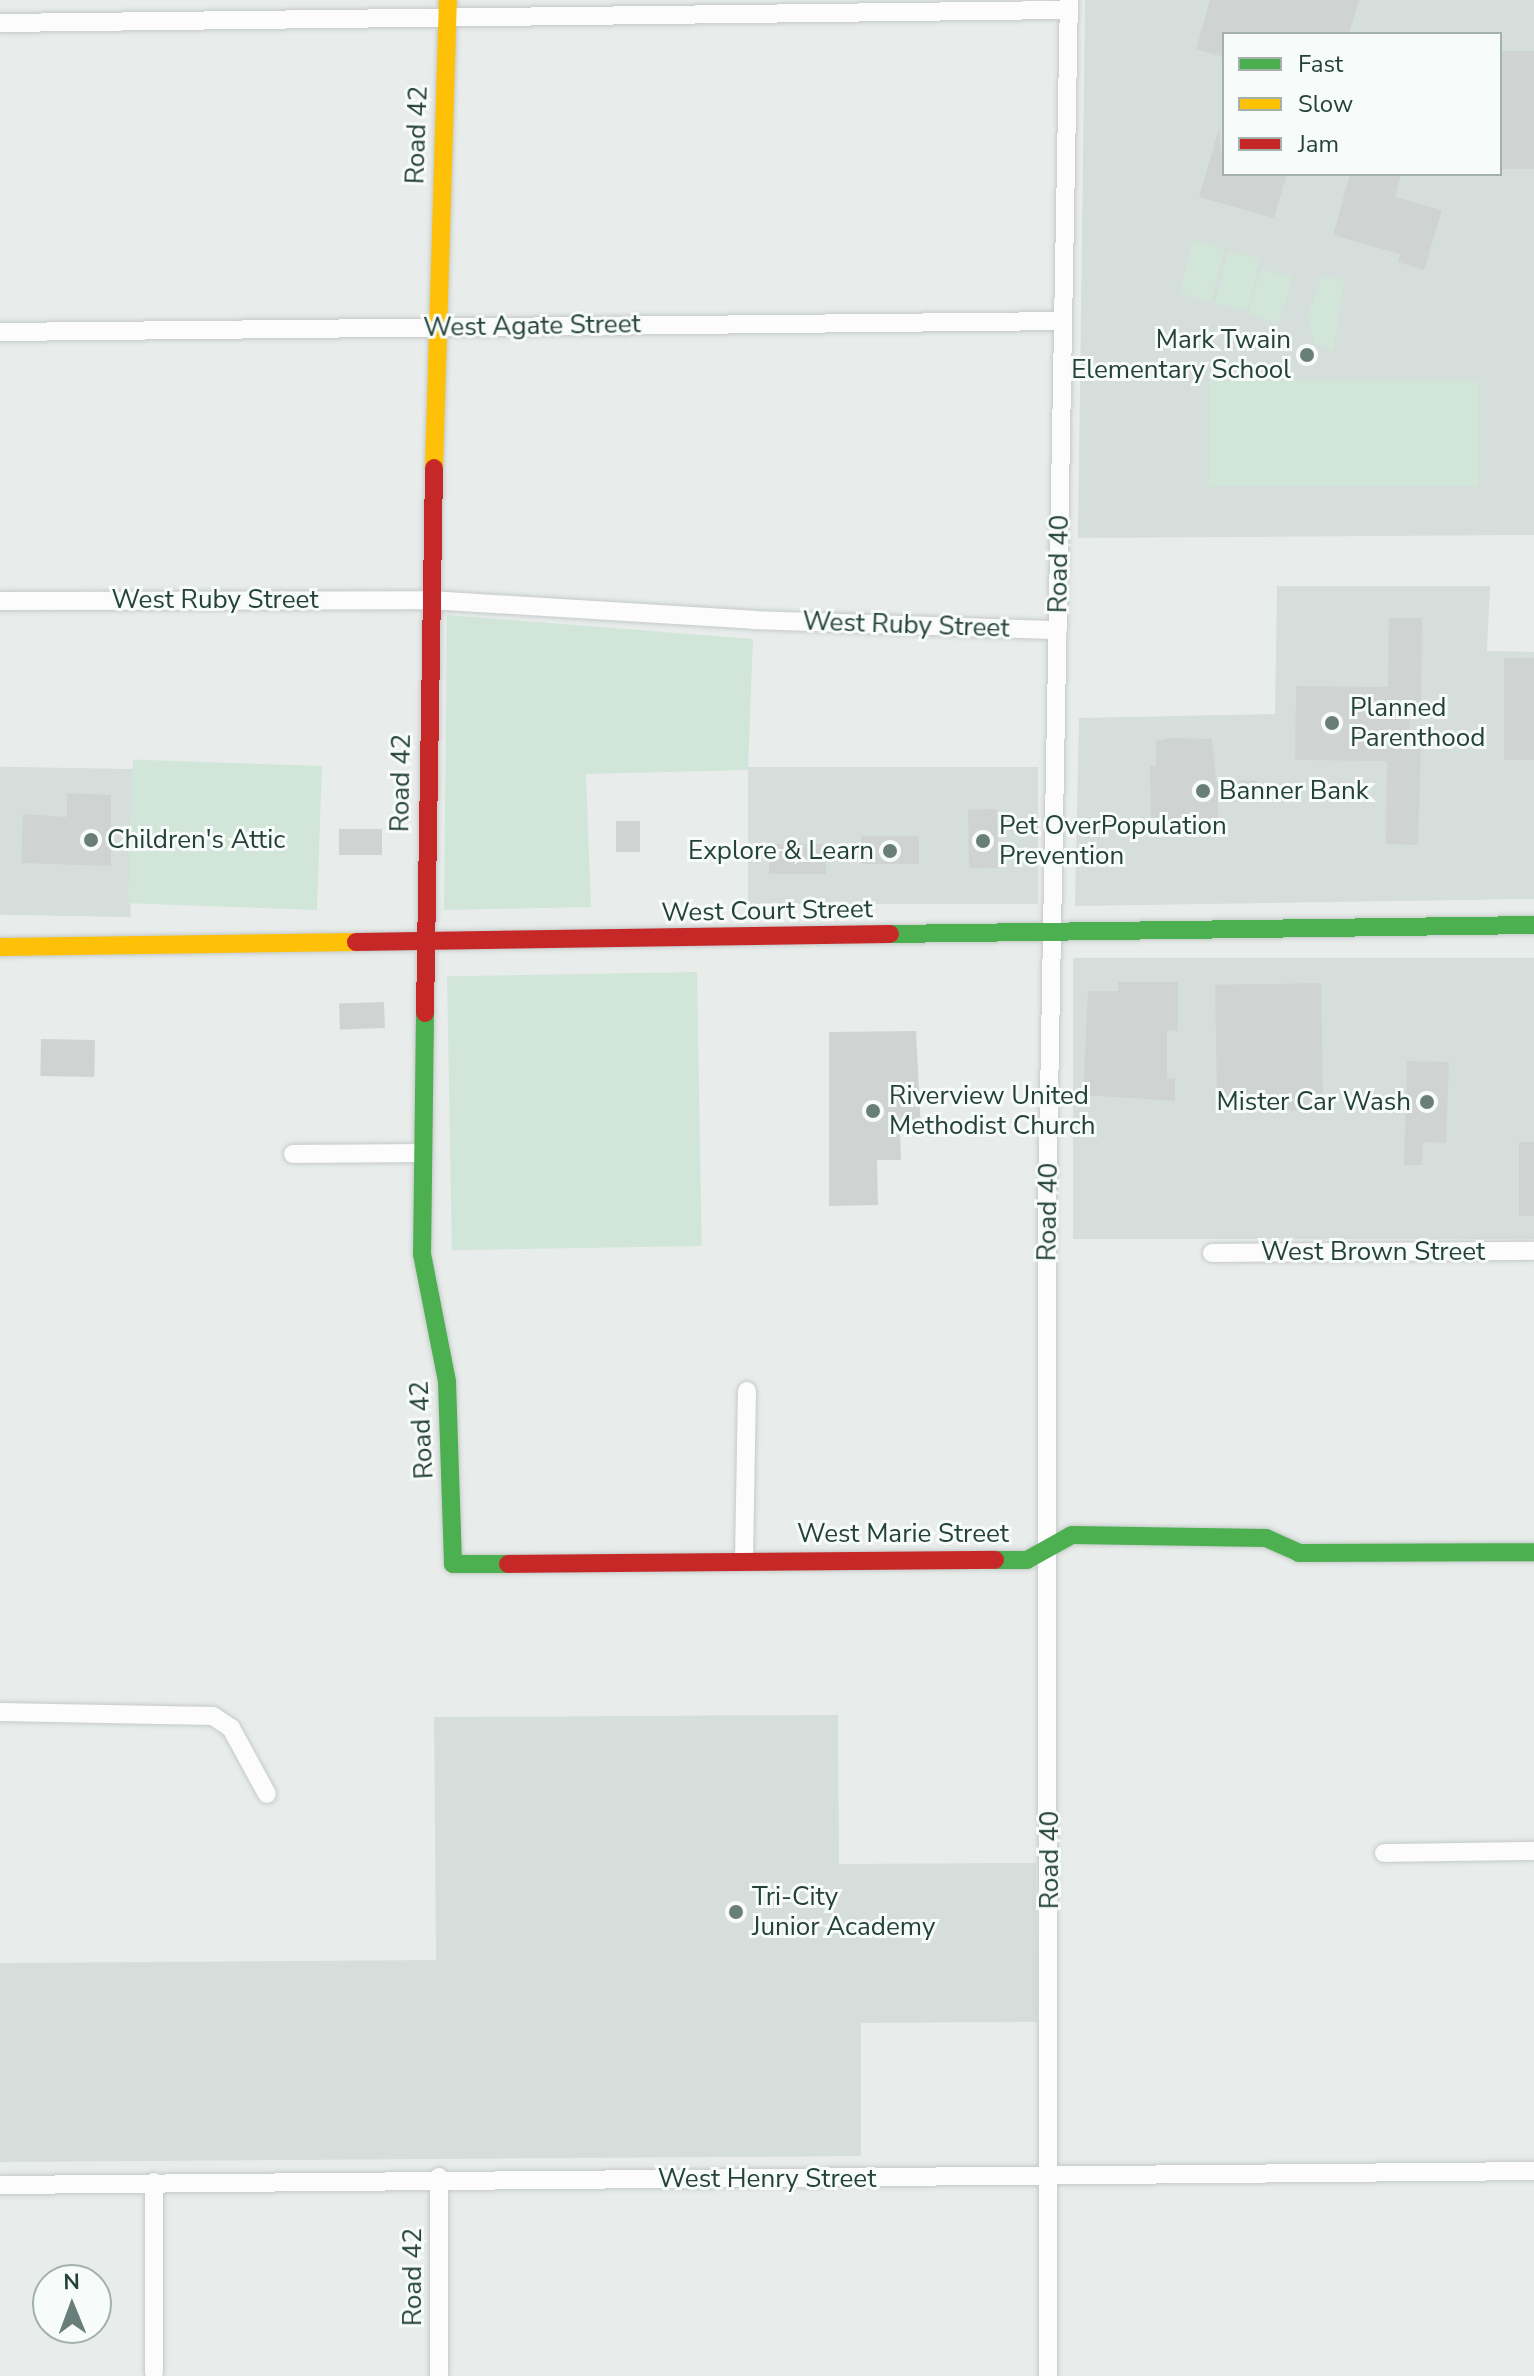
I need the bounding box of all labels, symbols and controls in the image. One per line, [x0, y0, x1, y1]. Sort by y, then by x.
legend [1222, 32, 1502, 176]
text: Fast [1298, 48, 1343, 80]
street label: Road 42 [400, 85, 434, 185]
text: Slow [1298, 88, 1353, 120]
text: Jam [1298, 128, 1339, 160]
street label: West Agate Street [423, 309, 641, 343]
place label: Mark Twain Elementary School [1071, 324, 1291, 386]
marker: Mark Twain Elementary School [1298, 346, 1316, 364]
street label: Road 40 [1043, 515, 1075, 613]
street label: West Ruby Street [111, 584, 319, 616]
street label: West Ruby Street [802, 606, 1010, 644]
place label: Planned Parenthood [1350, 692, 1485, 754]
marker: Planned Parenthood [1321, 712, 1343, 734]
street label: Road 42 [385, 734, 417, 832]
place label: Banner Bank [1219, 775, 1369, 807]
marker: Banner Bank [1194, 782, 1212, 800]
place label: Pet OverPopulation Prevention [999, 810, 1227, 872]
place label: Children's Attic [107, 824, 285, 856]
marker: Children's Attic [82, 831, 100, 849]
marker: Pet OverPopulation Prevention [974, 832, 992, 850]
place label: Explore & Learn [688, 835, 874, 867]
marker: Explore & Learn [881, 842, 899, 860]
street label: West Court Street [661, 894, 873, 928]
place label: Riverview United Methodist Church [889, 1080, 1096, 1142]
place label: Mister Car Wash [1217, 1086, 1411, 1118]
marker: Mister Car Wash [1418, 1093, 1436, 1111]
marker: Riverview United Methodist Church [864, 1102, 882, 1120]
street label: Road 40 [1032, 1163, 1064, 1261]
street label: West Brown Street [1261, 1236, 1485, 1268]
street label: Road 42 [404, 1380, 440, 1480]
street label: West Marie Street [797, 1518, 1009, 1550]
street label: Road 40 [1034, 1811, 1066, 1909]
place label: Tri-City Junior Academy [752, 1881, 935, 1942]
marker: Tri-City Junior Academy [727, 1903, 745, 1921]
street label: West Henry Street [658, 2163, 876, 2195]
street label: Road 42 [397, 2228, 429, 2326]
north arrow [32, 2264, 112, 2344]
text: N [63, 2267, 80, 2297]

